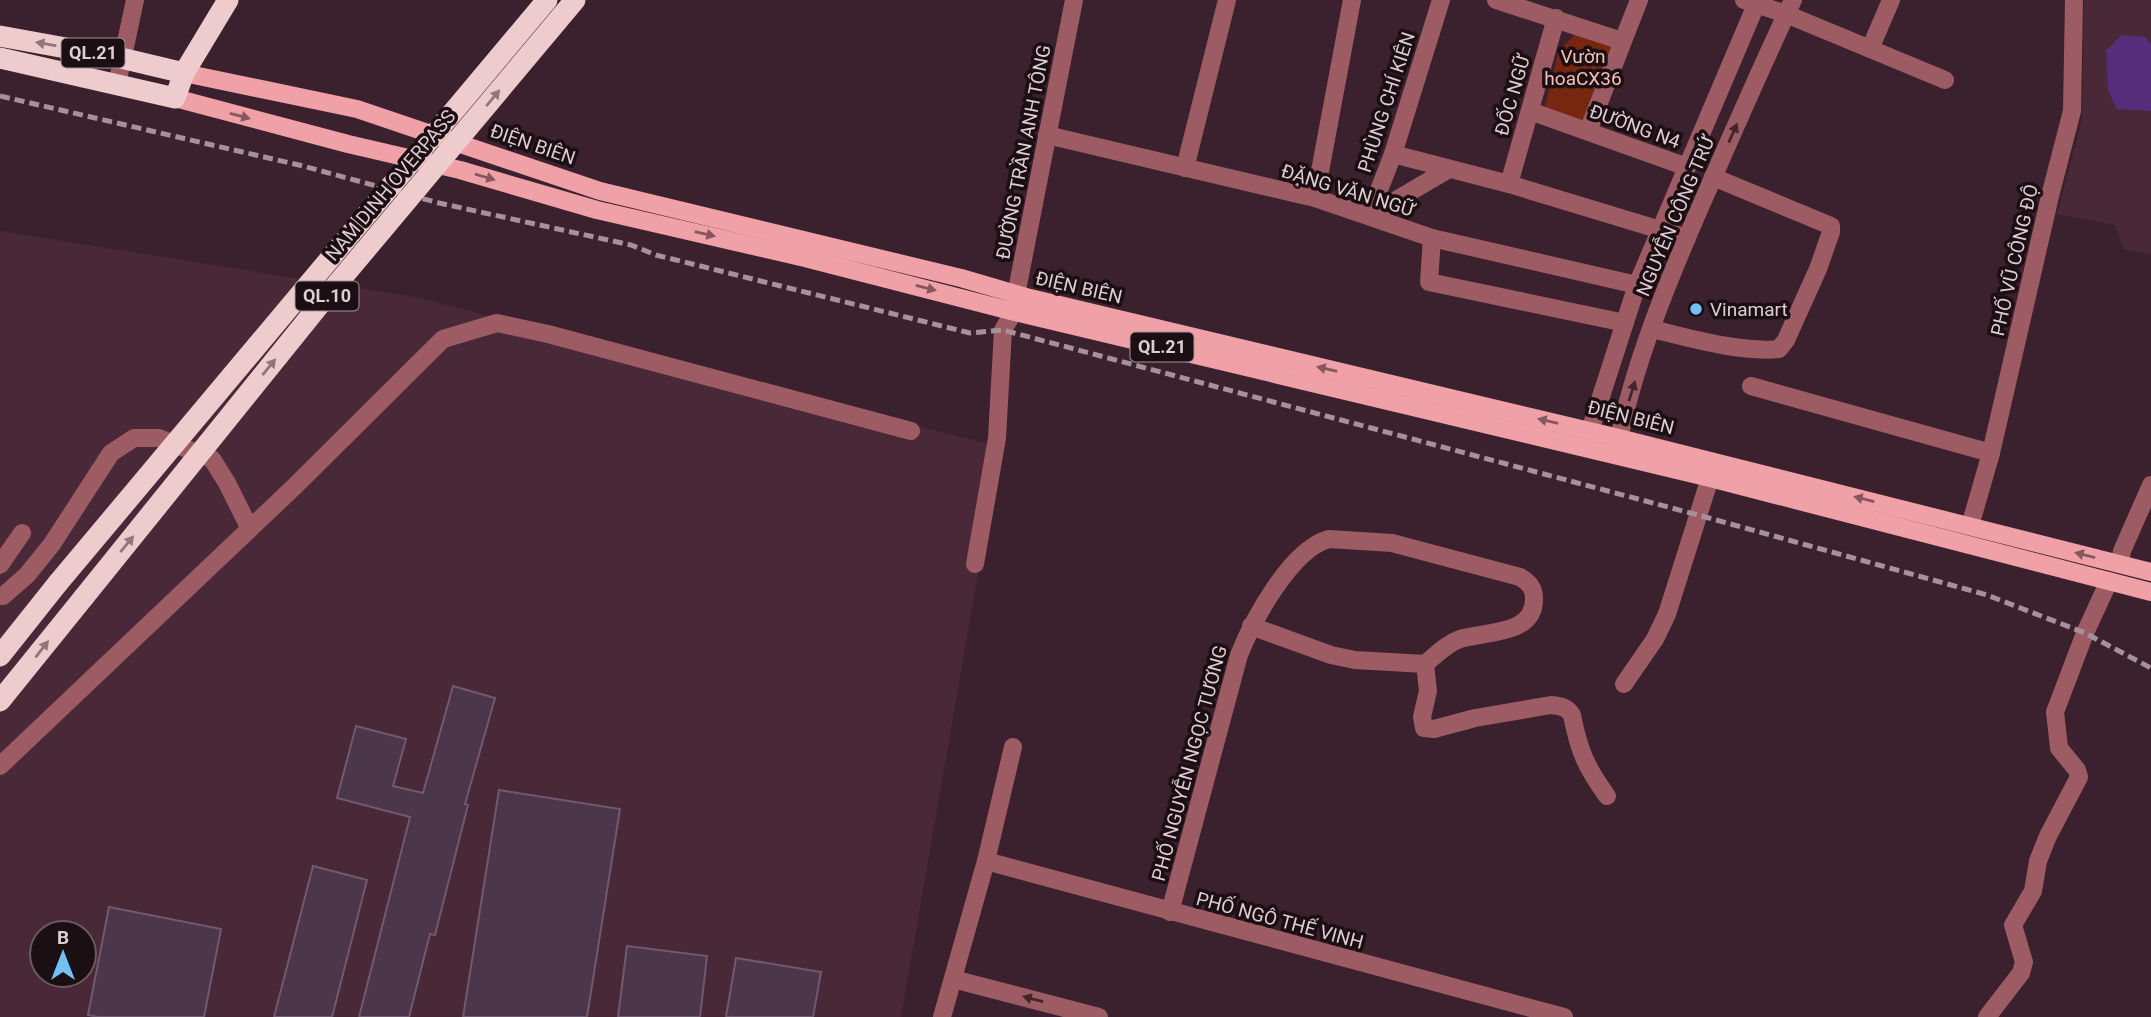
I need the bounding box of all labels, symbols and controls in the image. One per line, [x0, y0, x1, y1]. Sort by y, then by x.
street label: PHÙNG CHÍ KIÊN [1353, 29, 1420, 175]
one-way arrow [35, 38, 57, 49]
road number: QL.21 [62, 38, 124, 68]
street label: ĐƯỜNG TRẦN ANH TÔNG [991, 43, 1056, 261]
park label: Vườn hoaCX36 [1544, 45, 1622, 90]
street label: ĐỐC NGỮ [1489, 50, 1535, 138]
one-way arrow [485, 89, 500, 106]
street label: ĐƯỜNG N4 [1587, 100, 1683, 154]
street label: NAM DINH OVERPASS [321, 105, 460, 265]
one-way arrow [230, 111, 251, 121]
street label: ĐIỆN BIÊN [487, 119, 578, 170]
one-way arrow [1727, 123, 1739, 143]
street label: NGUYỄN CÔNG TRỨ [1631, 131, 1720, 300]
street label: ĐẶNG VĂN NGỮ [1279, 159, 1419, 222]
one-way arrow [474, 173, 495, 183]
street label: PHỐ VŨ CÔNG ĐỘ [1985, 182, 2043, 338]
one-way arrow [694, 229, 716, 240]
street label: ĐIỆN BIÊN [1033, 266, 1125, 309]
road number: QL.10 [296, 282, 358, 310]
one-way arrow [915, 283, 937, 294]
place label: Vinamart [1710, 298, 1788, 321]
marker: Vinamart [1688, 301, 1704, 317]
road number: QL.21 [1130, 332, 1194, 362]
one-way arrow [262, 358, 277, 376]
one-way arrow [1316, 363, 1338, 374]
one-way arrow [1628, 380, 1638, 401]
street label: ĐIỆN BIÊN [1585, 396, 1677, 439]
one-way arrow [1537, 415, 1559, 426]
one-way arrow [1853, 493, 1875, 504]
one-way arrow [119, 535, 134, 553]
one-way arrow [2074, 549, 2096, 560]
one-way arrow [35, 641, 50, 659]
street label: PHỐ NGUYỄN NGỌC TƯƠNG [1146, 643, 1232, 883]
street label: PHỐ NGÔ THẾ VINH [1194, 886, 1366, 954]
north arrow [28, 919, 98, 989]
text: B [57, 926, 69, 949]
one-way arrow [1022, 993, 1044, 1004]

